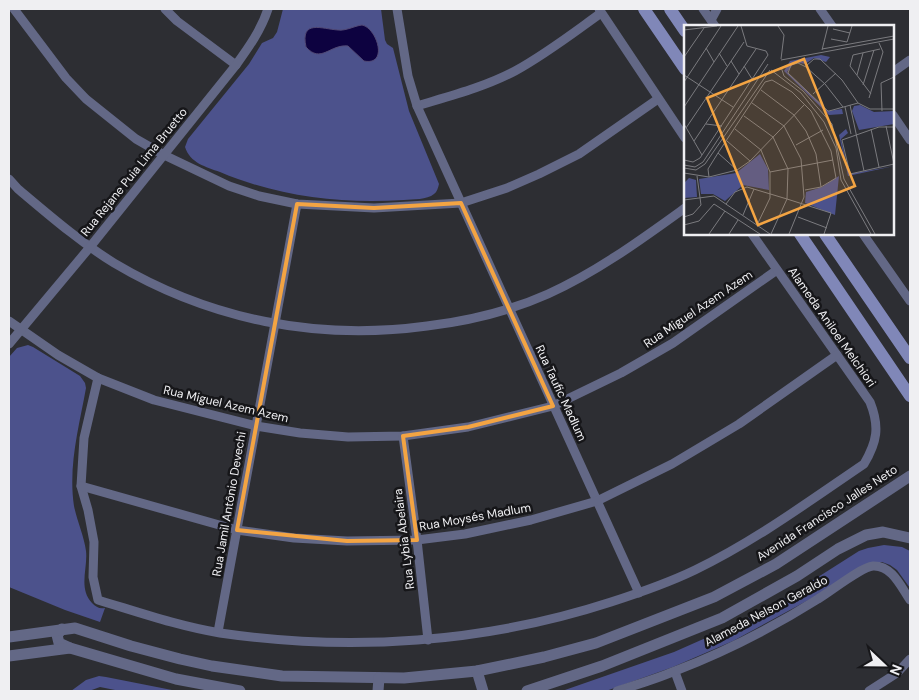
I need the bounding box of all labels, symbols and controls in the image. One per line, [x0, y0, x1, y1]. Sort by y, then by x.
inset map [684, 25, 894, 235]
street label: Rua Rejane Puia Lima Bruetto [77, 104, 191, 240]
street label: Alameda Aniloel Melchiori [784, 264, 880, 390]
street label: Rua Miguel Azem Azem [640, 267, 756, 351]
street label: Rua Taufic Madlum [532, 342, 590, 444]
street label: Rua Miguel Azem Azem [162, 382, 290, 426]
street label: Rua Jamil Antônio Devechi [208, 430, 250, 578]
street label: Avenida Francisco Jalles Neto [753, 461, 901, 565]
street label: Rua Lybia Abelaira [390, 488, 418, 590]
street label: Rua Moysés Madlum [418, 499, 532, 535]
street label: Alameda Nelson Geraldo [702, 572, 830, 650]
north arrow [859, 640, 909, 690]
text: N [886, 662, 906, 678]

